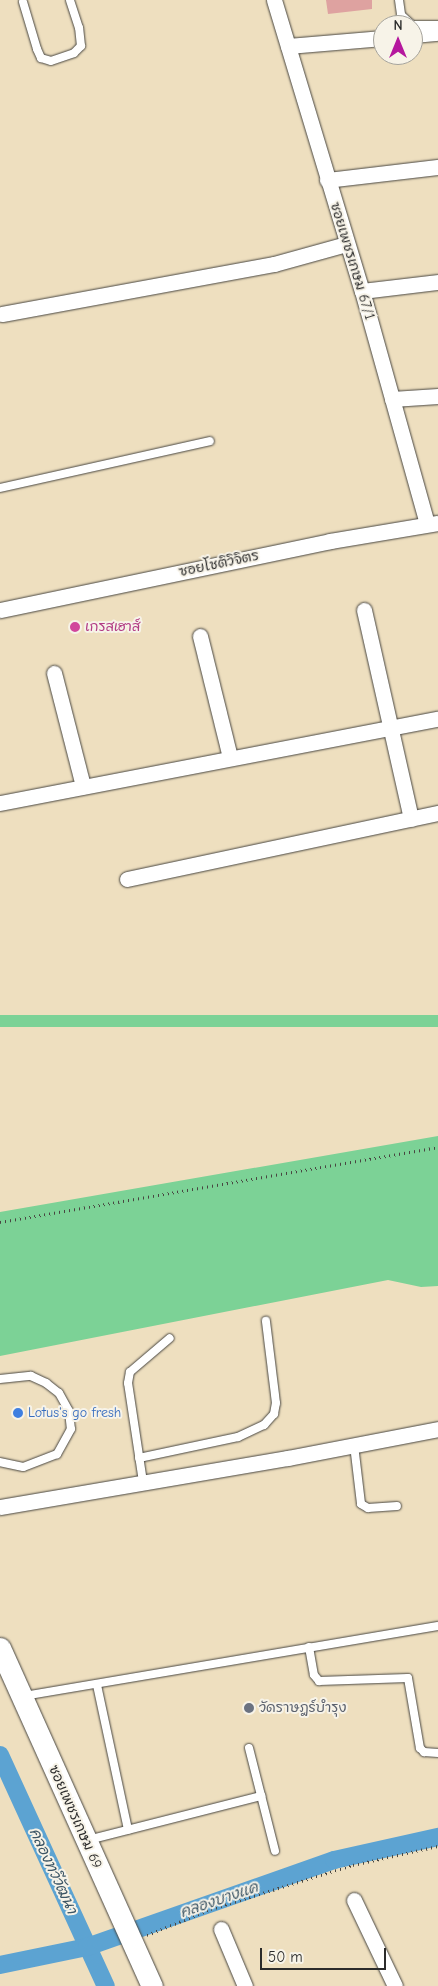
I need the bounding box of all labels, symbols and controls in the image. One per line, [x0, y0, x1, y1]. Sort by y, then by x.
north arrow [373, 15, 423, 65]
text: N [393, 17, 403, 34]
street label: ซอยเพชรเกษม 67/1 [326, 200, 378, 322]
street label: ซอยโชติวิจิตร [177, 547, 261, 581]
place label: เกรสเฮาส์ [85, 619, 140, 635]
marker: เกรสเฮาส์ [69, 621, 81, 633]
place label: Lotus's go fresh [28, 1405, 121, 1421]
marker: Lotus's go fresh [12, 1407, 24, 1419]
place label: วัดราษฎร์บำรุง [259, 1700, 346, 1716]
marker: วัดราษฎร์บำรุง [243, 1702, 255, 1714]
street label: ซอยเพชรเกษม 69 [45, 1763, 105, 1871]
water label: คลองทวีวัฒนา [25, 1825, 81, 1917]
water label: คลองบางแค [178, 1878, 260, 1922]
scale bar [263, 1938, 389, 1970]
text: 50 m [268, 1948, 303, 1966]

